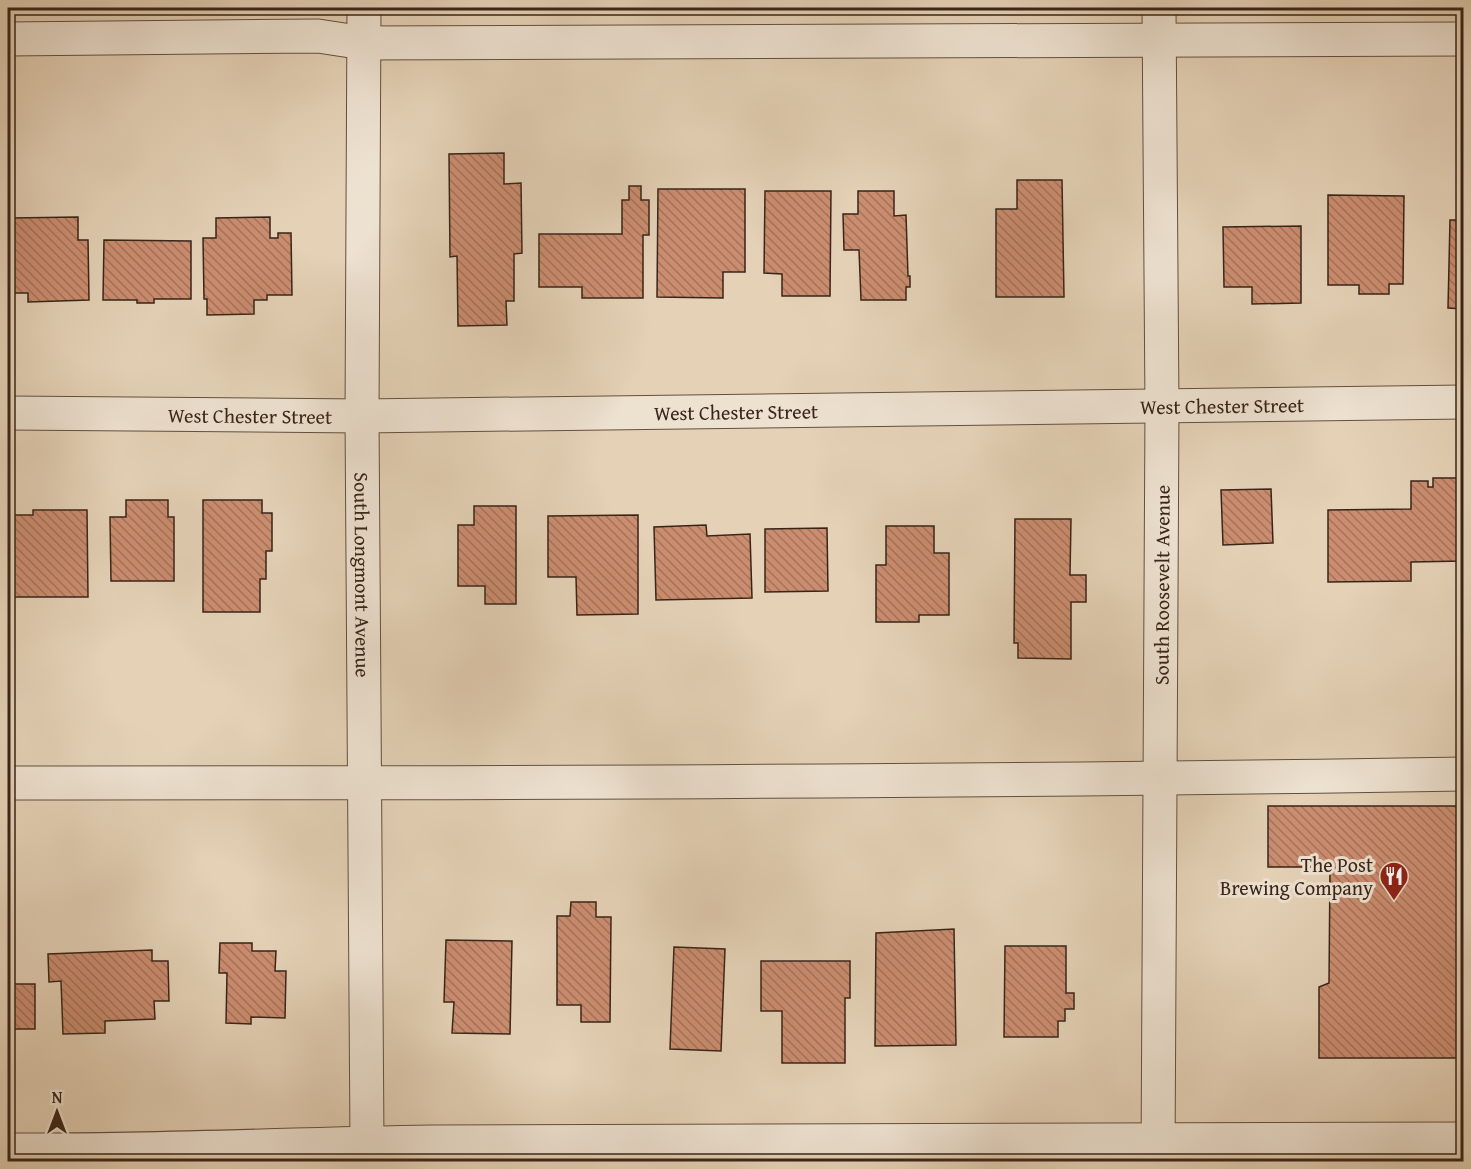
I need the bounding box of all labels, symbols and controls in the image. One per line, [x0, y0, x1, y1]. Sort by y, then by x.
street label: West Chester Street [1140, 390, 1304, 421]
street label: West Chester Street [654, 396, 818, 427]
street label: West Chester Street [168, 400, 332, 430]
street label: South Longmont Avenue [348, 472, 378, 678]
street label: South Roosevelt Avenue [1146, 485, 1176, 685]
place label: The Post Brewing Company [1220, 850, 1373, 902]
restaurant icon: The Post Brewing Company [1378, 860, 1410, 902]
north arrow [27, 1082, 87, 1142]
text: N [52, 1085, 63, 1109]

